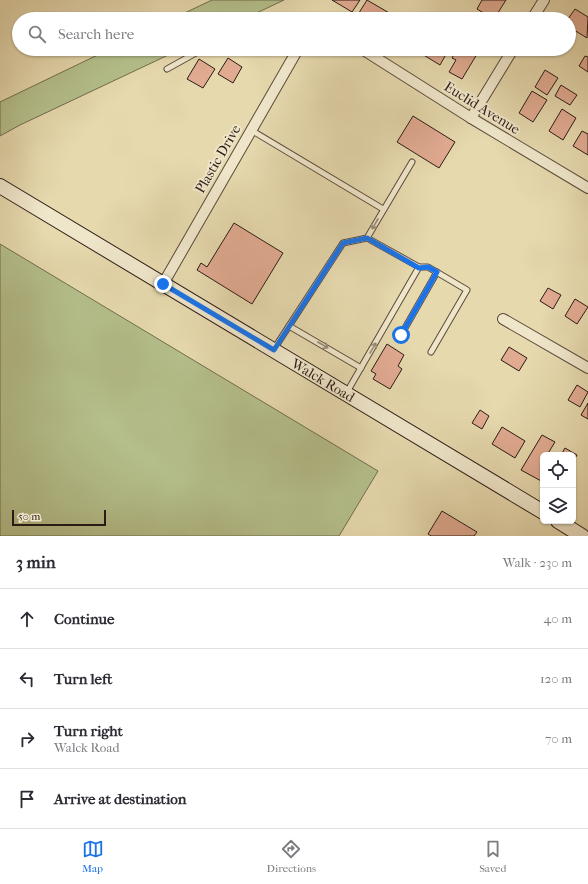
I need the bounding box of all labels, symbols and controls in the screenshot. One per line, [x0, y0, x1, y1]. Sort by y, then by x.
search box [12, 12, 576, 56]
icon: search [26, 23, 48, 45]
text: Search here [58, 25, 134, 43]
street label: Euclid Avenue [441, 78, 523, 138]
street label: Plastic Drive [192, 122, 244, 196]
one-way arrow [371, 218, 379, 230]
route end [154, 275, 172, 293]
route start [392, 326, 410, 344]
one-way arrow [317, 342, 329, 350]
one-way arrow [370, 342, 378, 354]
street label: Walck Road [288, 354, 358, 406]
map controls [540, 452, 576, 524]
button: locate [540, 452, 576, 488]
button: layers [540, 488, 576, 524]
scale bar [12, 508, 106, 527]
text: 50 m [18, 510, 40, 523]
text: 3 min [16, 552, 56, 572]
text: Walk · 230 m [503, 555, 572, 570]
icon: ahead [16, 608, 38, 630]
text: Continue [54, 610, 114, 628]
text: 40 m [544, 611, 572, 626]
icon: left [16, 668, 38, 690]
text: Turn left [54, 670, 112, 688]
text: 120 m [540, 671, 572, 686]
text: Turn right [54, 722, 123, 740]
icon: right [16, 728, 38, 750]
text: 70 m [545, 731, 572, 746]
text: Walck Road [54, 740, 120, 755]
icon: arrive [16, 788, 38, 810]
text: Arrive at destination [54, 790, 186, 808]
tab: Map [82, 838, 104, 875]
tab: Directions [267, 838, 316, 875]
tab: Saved [479, 838, 506, 875]

